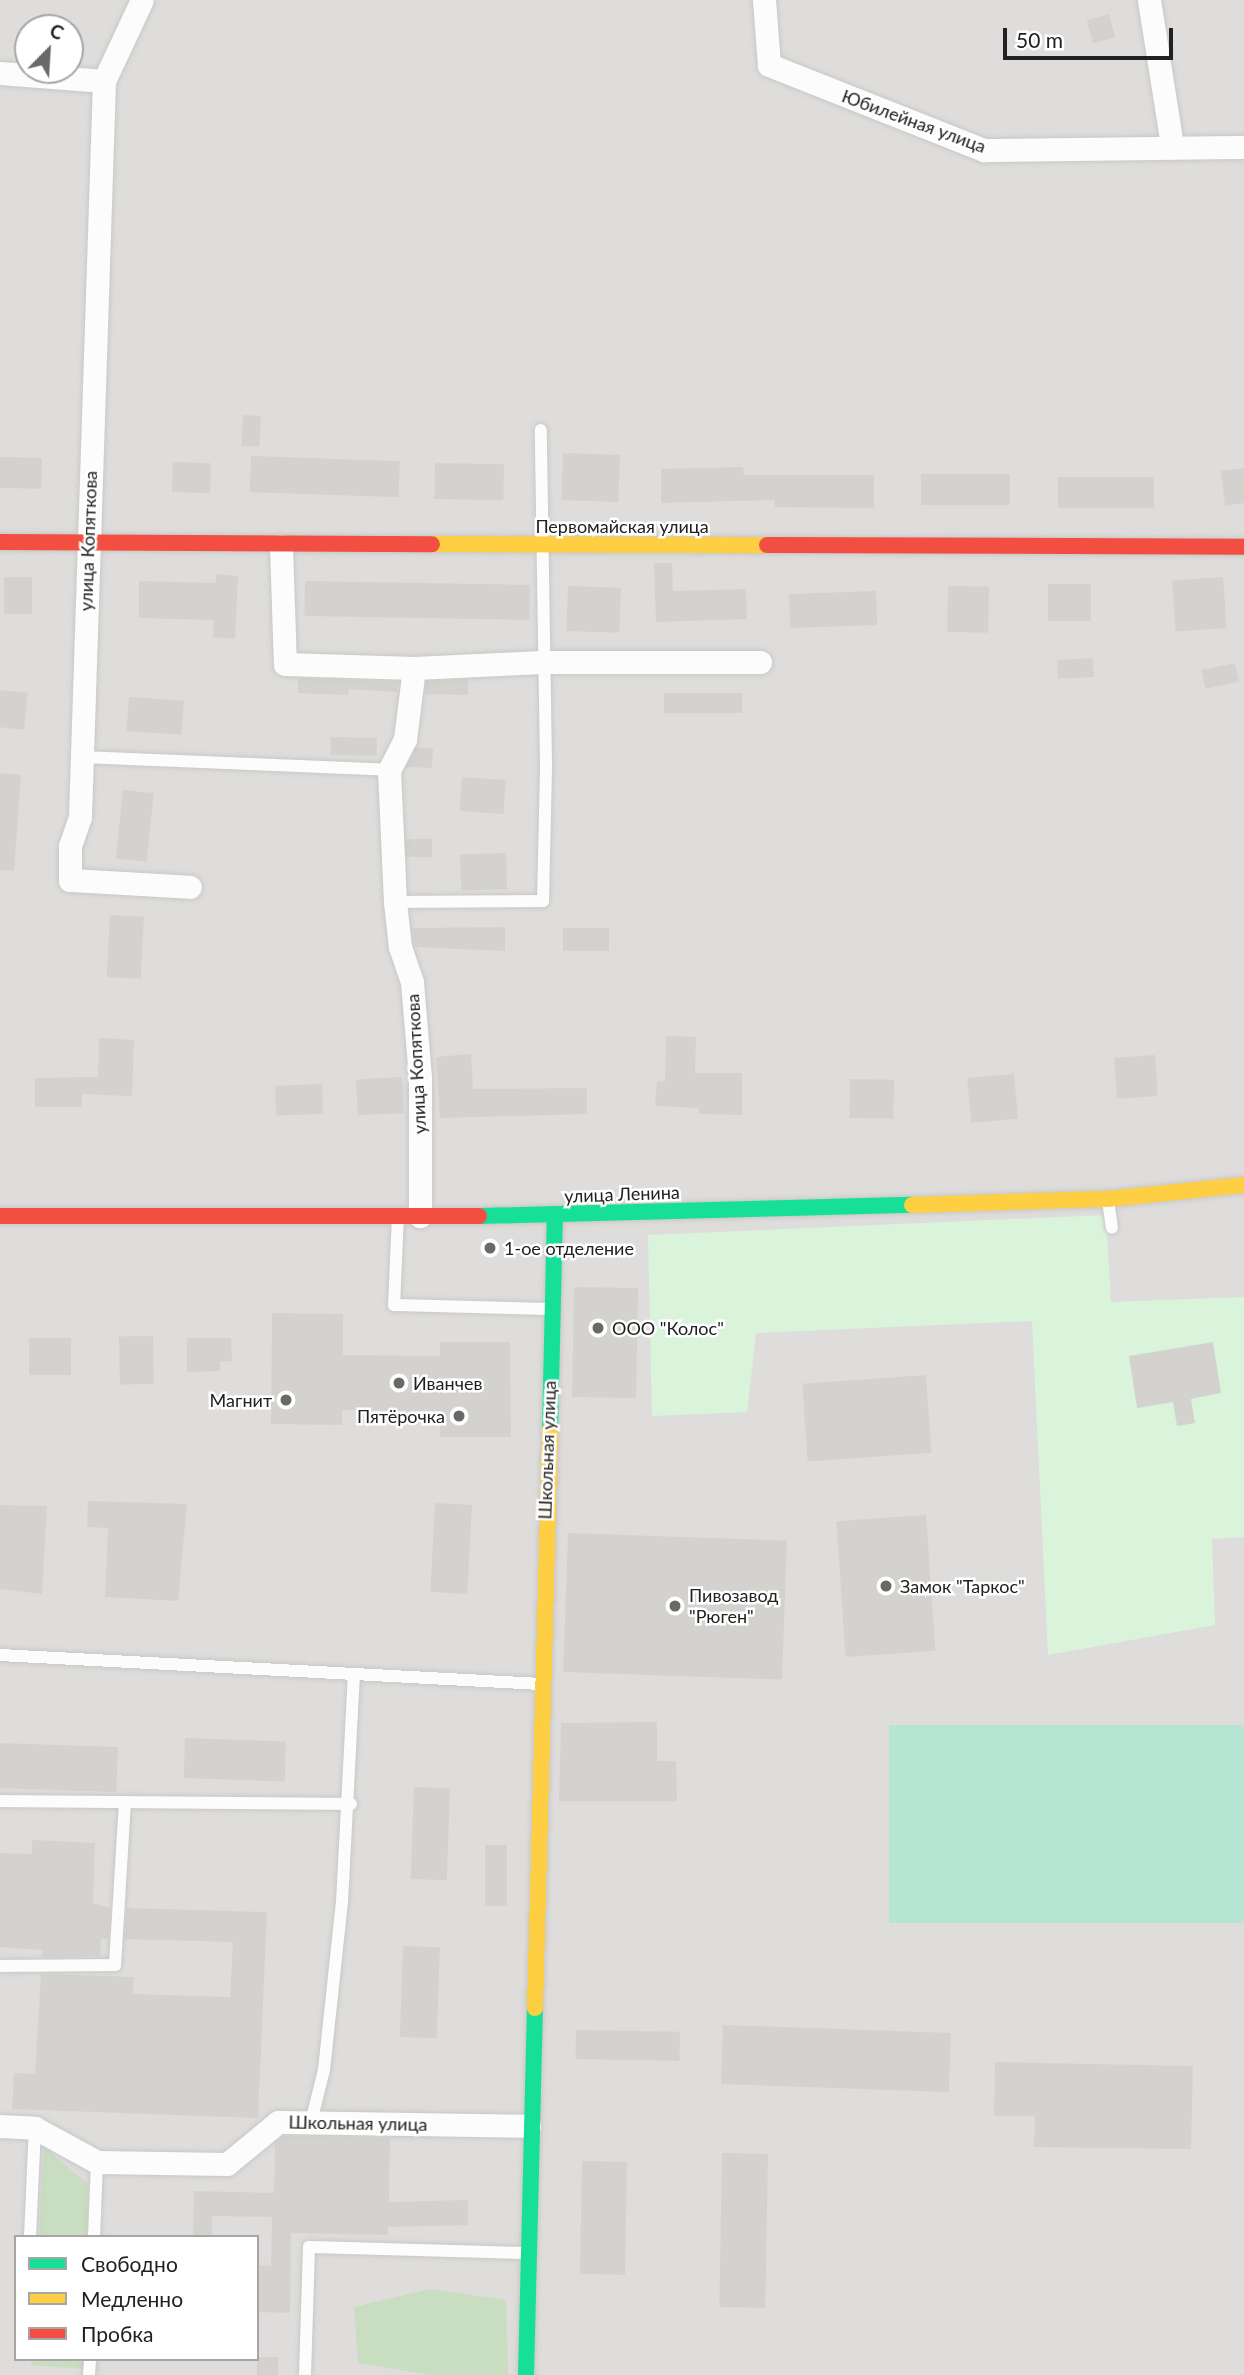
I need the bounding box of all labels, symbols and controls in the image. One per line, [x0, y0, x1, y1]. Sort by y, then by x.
north arrow [14, 14, 84, 84]
scale bar [1006, 14, 1176, 58]
text: С [47, 18, 67, 44]
text: 50 m [1016, 27, 1063, 52]
street label: Юбилейная улица [839, 85, 989, 157]
street label: улица Копяткова [75, 470, 101, 612]
street label: Первомайская улица [535, 515, 709, 537]
street label: улица Копяткова [402, 993, 430, 1135]
street label: улица Ленина [564, 1181, 680, 1207]
place label: 1-ое отделение [504, 1237, 634, 1259]
marker: 1-ое отделение [482, 1240, 498, 1256]
place label: ООО "Колос" [612, 1317, 724, 1339]
marker: ООО "Колос" [590, 1320, 606, 1336]
place label: Иванчев [413, 1372, 482, 1394]
marker: Иванчев [391, 1375, 407, 1391]
street label: Школьная улица [534, 1380, 560, 1520]
place label: Магнит [210, 1389, 272, 1411]
marker: Магнит [278, 1392, 294, 1408]
place label: Пятёрочка [357, 1405, 445, 1427]
marker: Пятёрочка [451, 1408, 467, 1424]
place label: Замок "Таркос" [900, 1575, 1025, 1597]
marker: Замок "Таркос" [878, 1578, 894, 1594]
place label: Пивозавод "Рюген" [689, 1585, 778, 1628]
marker: Пивозавод "Рюген" [667, 1598, 683, 1614]
street label: Школьная улица [288, 2111, 428, 2135]
legend [14, 2235, 259, 2361]
text: Свободно [81, 2251, 178, 2276]
text: Медленно [81, 2286, 183, 2311]
text: Пробка [81, 2321, 154, 2346]

